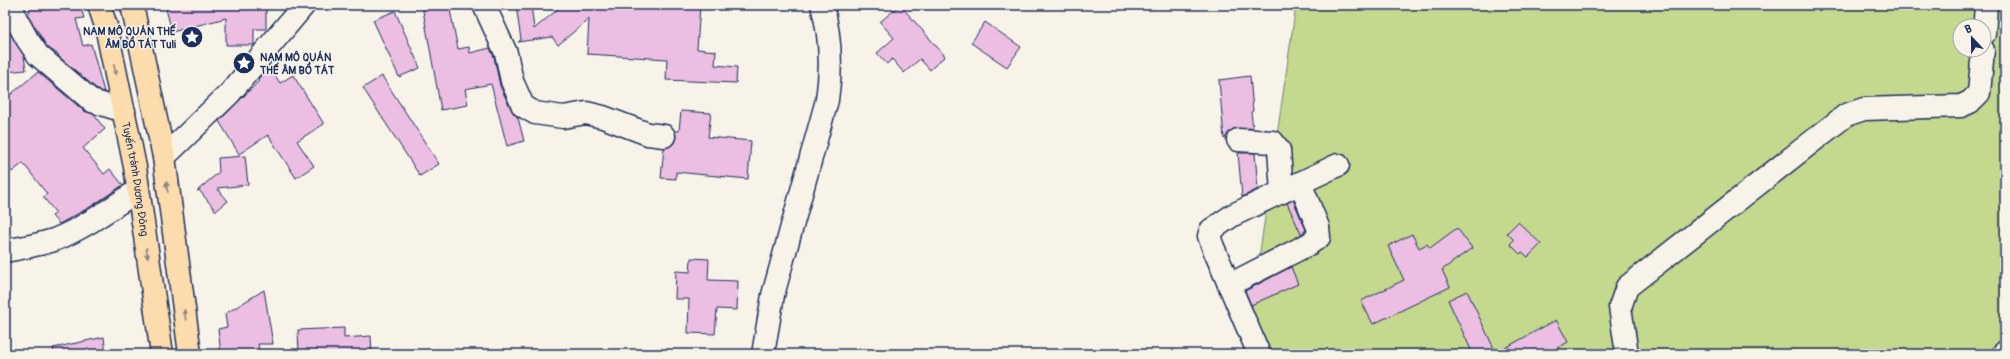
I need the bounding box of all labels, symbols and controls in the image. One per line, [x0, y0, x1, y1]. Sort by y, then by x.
north arrow [1952, 18, 1992, 58]
text: B [1963, 22, 1974, 36]
place label: NAM MÔ QUÁN THẾ ÂM BỒ TÁT Tuli [83, 23, 176, 51]
place icon: NAM MÔ QUÁN THẾ ÂM BỒ TÁT Tuli [179, 24, 205, 50]
place icon: NAM MÔ QUÁN THẾ ÂM BỒ TÁT [231, 50, 257, 76]
place label: NAM MÔ QUÁN THẾ ÂM BỒ TÁT [259, 50, 335, 77]
one-way arrow [113, 64, 119, 76]
street label: Tuyến tránh Dương Đông [119, 121, 151, 238]
one-way arrow [164, 180, 171, 193]
one-way arrow [144, 247, 150, 259]
one-way arrow [182, 309, 188, 321]

